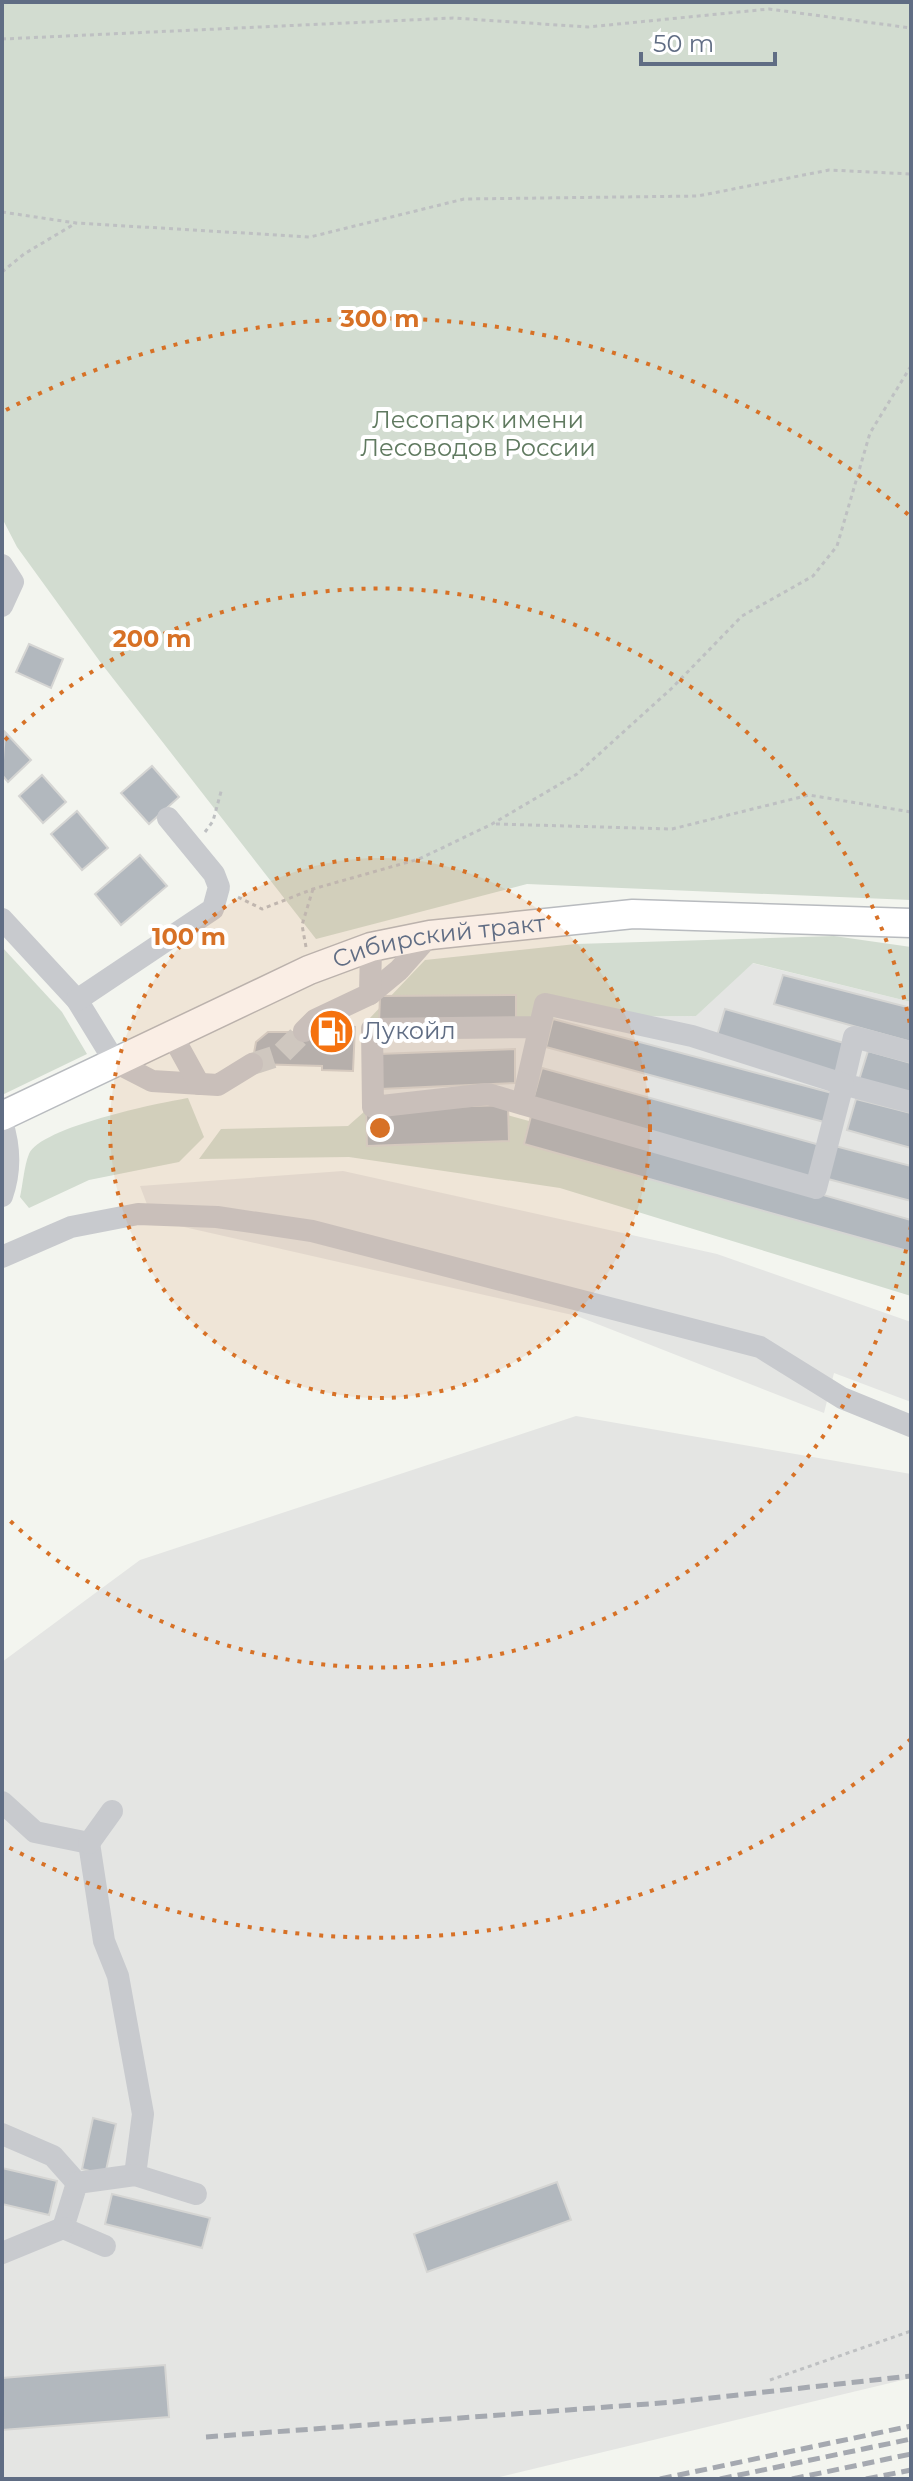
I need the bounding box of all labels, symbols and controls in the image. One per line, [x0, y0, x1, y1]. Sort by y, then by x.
scale bar [641, 16, 775, 66]
text: 50 m [653, 29, 714, 58]
text: 300 m [340, 304, 419, 333]
park label: Лесопарк имени Лесоводов России [360, 405, 596, 462]
text: 200 m [113, 624, 191, 653]
street label: Сибирский тракт [328, 908, 547, 974]
text: 100 m [152, 922, 226, 951]
fuel station icon: Лукойл [308, 1007, 356, 1055]
place label: Лукойл [363, 1016, 456, 1045]
centre of rings [366, 1114, 394, 1142]

